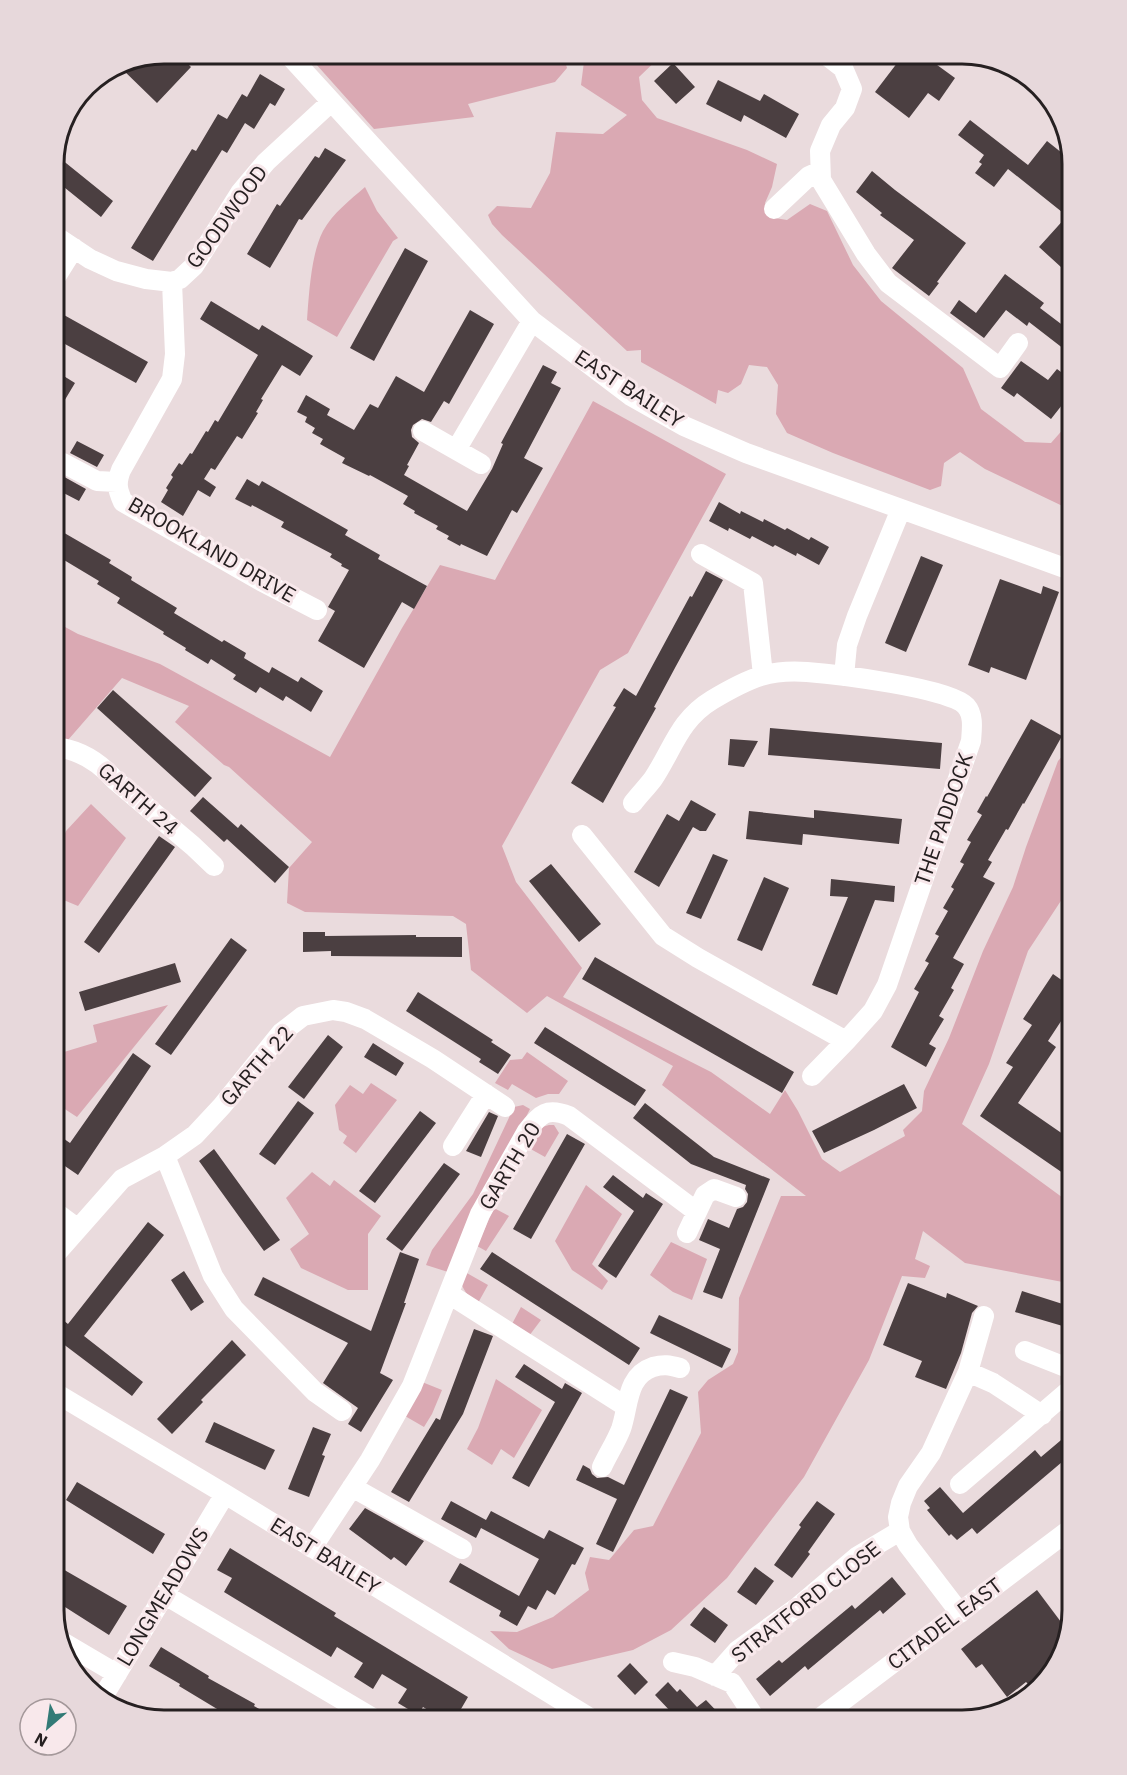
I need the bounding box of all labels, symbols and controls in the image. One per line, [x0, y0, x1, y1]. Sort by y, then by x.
street label: GOODWOOD [179, 159, 273, 274]
street label: EAST BAILEY [570, 342, 690, 434]
street label: BROOKLAND DRIVE [124, 490, 301, 609]
street label: THE PADDOCK [907, 749, 979, 889]
street label: GARTH 24 [92, 756, 185, 841]
street label: GARTH 22 [214, 1019, 299, 1112]
street label: GARTH 20 [472, 1116, 546, 1215]
street label: EAST BAILEY [265, 1510, 386, 1600]
street label: LONGMEADOWS [110, 1522, 215, 1671]
street label: STRATFORD CLOSE [725, 1534, 886, 1668]
street label: CITADEL EAST [881, 1571, 1007, 1676]
north arrow [18, 1697, 78, 1757]
text: N [31, 1729, 51, 1752]

